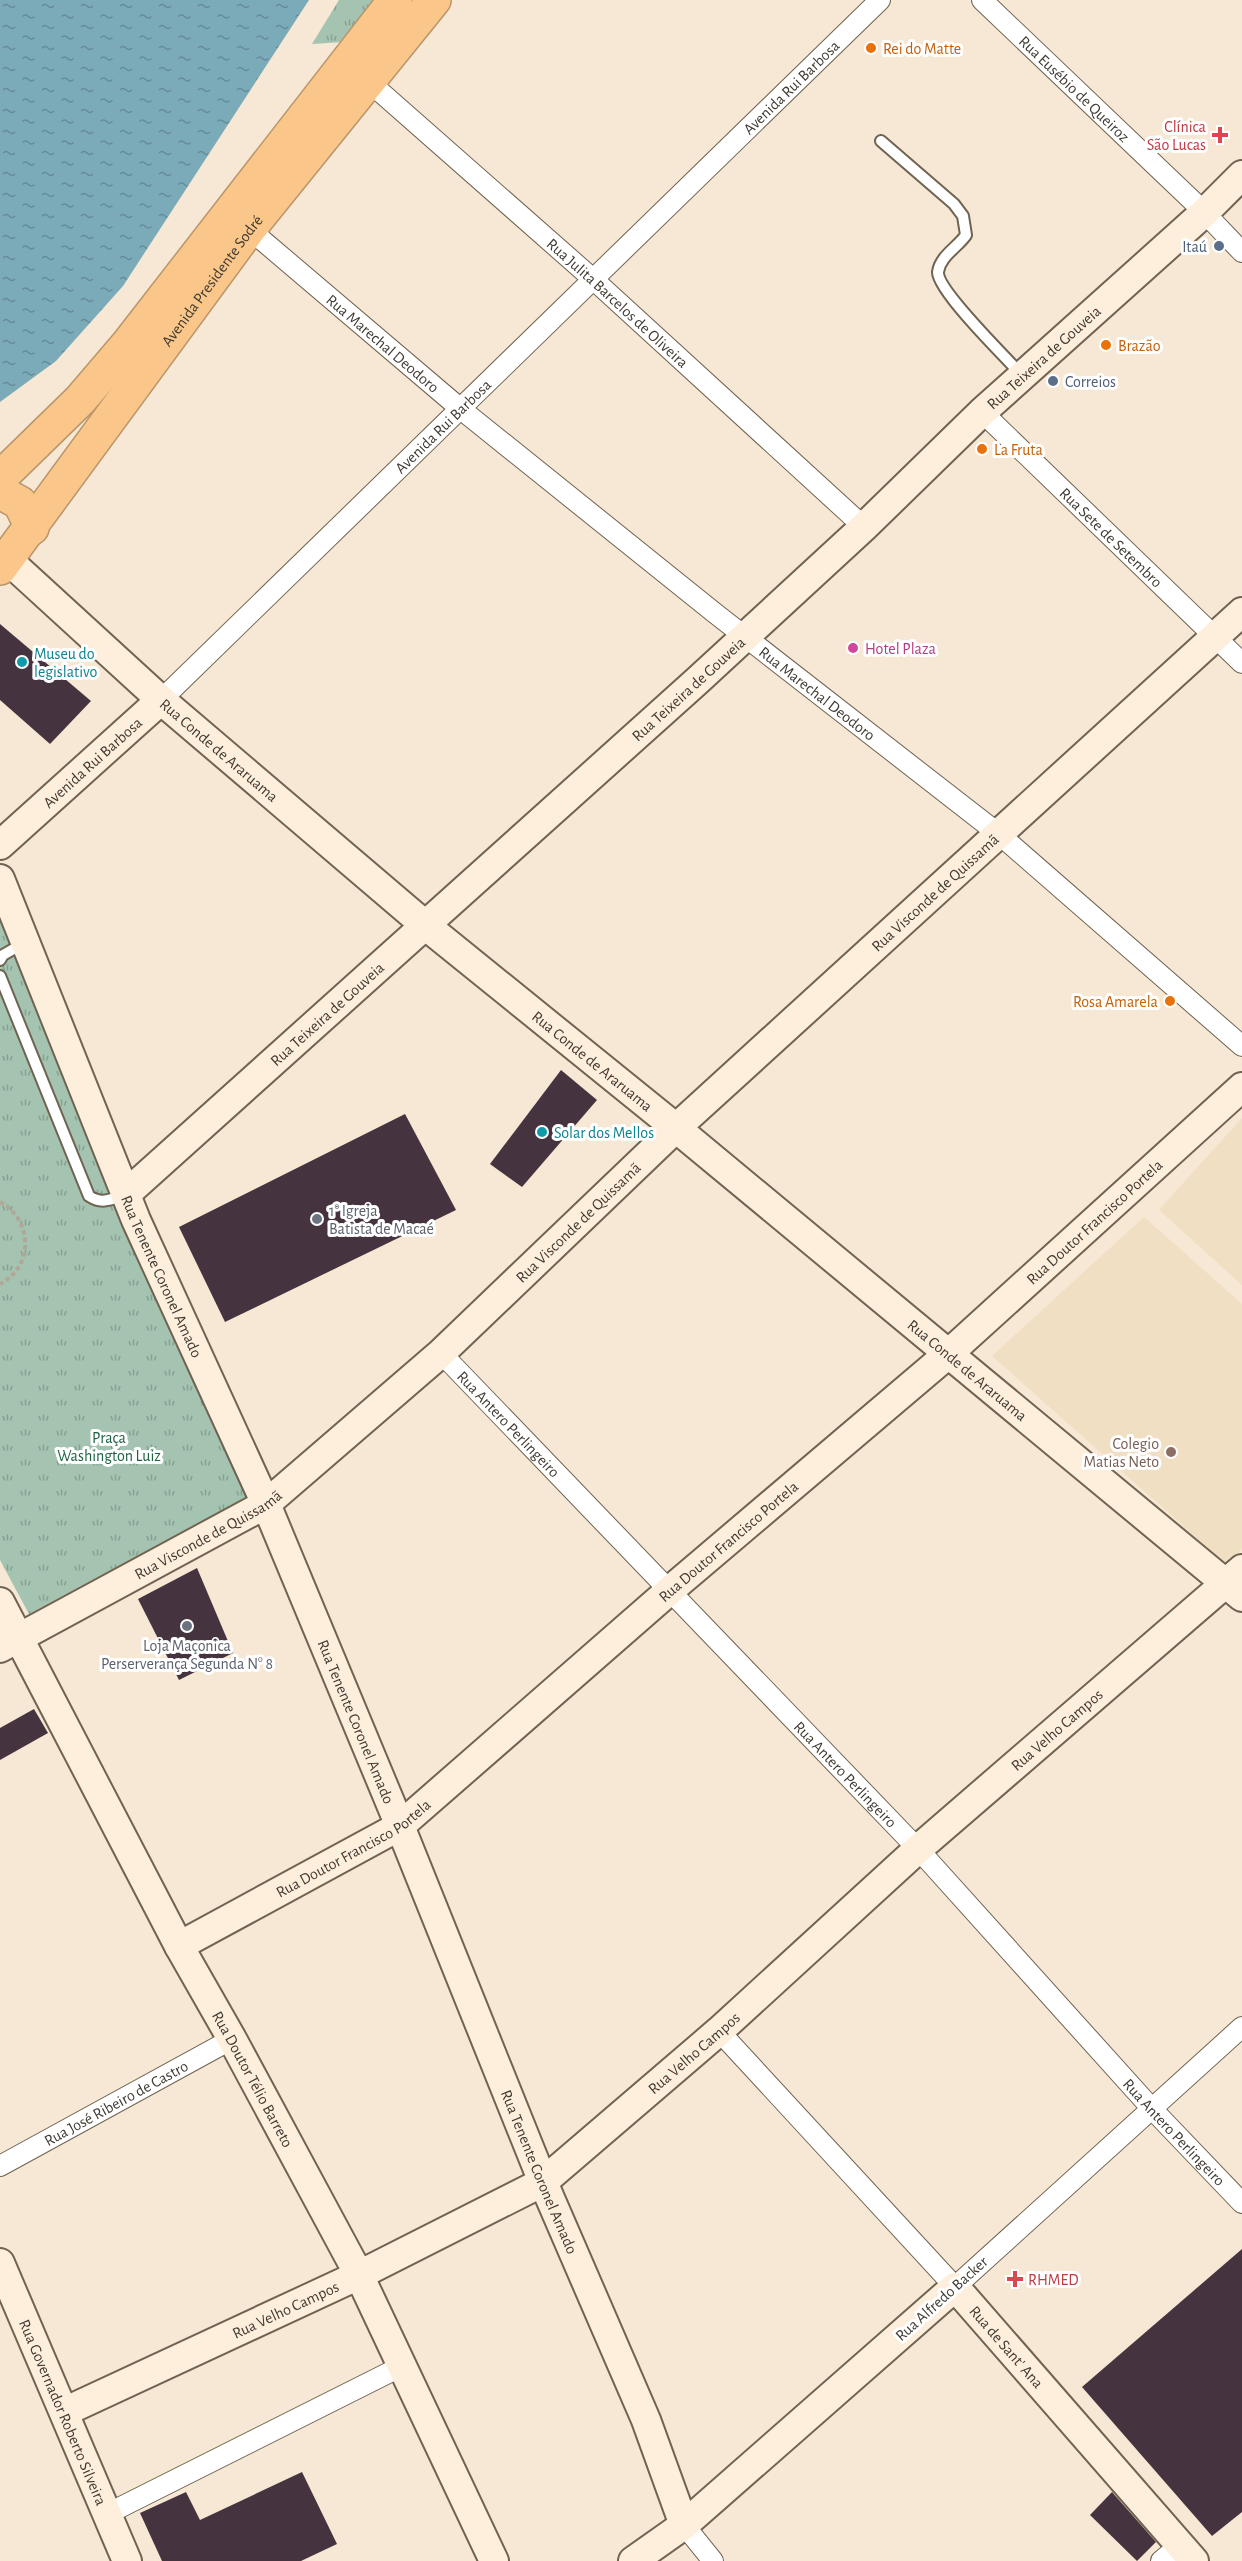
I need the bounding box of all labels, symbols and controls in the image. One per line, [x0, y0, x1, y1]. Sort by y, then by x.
street label: Rua Eusébio de Queiroz [1016, 33, 1132, 145]
street label: Avenida Rui Barbosa [740, 37, 843, 138]
marker: Rei do Matte [864, 41, 878, 55]
place label: Rei do Matte [883, 41, 961, 57]
place label: Clínica São Lucas [1147, 119, 1206, 153]
marker: Clínica São Lucas [1211, 126, 1229, 144]
street label: Avenida Presidente Sodré [159, 212, 266, 350]
street label: Rua Julita Barcelos de Oliveira [544, 236, 691, 371]
place label: Itaú [1182, 239, 1207, 255]
marker: Itaú [1212, 239, 1226, 253]
street label: Rua Marechal Deodoro [323, 292, 442, 396]
street label: Rua Teixeira de Gouveia [984, 303, 1104, 413]
marker: Brazão [1099, 338, 1113, 352]
place label: Brazão [1118, 338, 1161, 354]
marker: Correios [1046, 374, 1060, 388]
place label: Correios [1065, 374, 1116, 390]
street label: Avenida Rui Barbosa [392, 377, 494, 477]
marker: La Fruta [975, 442, 989, 456]
place label: La Fruta [994, 442, 1043, 458]
street label: Rua Sete de Setembro [1057, 485, 1165, 591]
street label: Rua Teixeira de Gouveia [629, 634, 748, 744]
marker: Hotel Plaza [846, 641, 860, 655]
place label: Hotel Plaza [865, 641, 936, 657]
street label: Rua Marechal Deodoro [756, 644, 878, 744]
place label: Museu do legislativo [34, 646, 98, 680]
marker: Museu do legislativo [15, 655, 29, 669]
street label: Rua Conde de Araruama [157, 696, 281, 805]
street label: Avenida Rui Barbosa [40, 714, 145, 811]
street label: Rua Visconde de Quissamã [869, 831, 1002, 955]
street label: Rua Teixeira de Gouveia [268, 959, 387, 1069]
place label: Rosa Amarela [1073, 994, 1158, 1010]
marker: Rosa Amarela [1163, 994, 1177, 1008]
street label: Rua Conde de Araruama [529, 1008, 655, 1115]
marker: Solar dos Mellos [535, 1125, 549, 1139]
place label: Solar dos Mellos [554, 1125, 654, 1141]
street label: Rua Doutor Francisco Portela [1024, 1157, 1166, 1288]
street label: Rua Visconde de Quissamã [513, 1160, 644, 1286]
street label: Rua Tenente Coronel Amado [118, 1193, 205, 1360]
place label: 1° Igreja Batista de Macaé [329, 1203, 434, 1237]
marker: 1° Igreja Batista de Macaé [310, 1212, 324, 1226]
street label: Rua Conde de Araruama [904, 1317, 1030, 1424]
street label: Rua Antero Perlingeiro [454, 1368, 563, 1481]
park label: Praça Washington Luiz [57, 1430, 161, 1464]
place label: Colegio Matias Neto [1083, 1436, 1159, 1470]
marker: Colegio Matias Neto [1164, 1445, 1178, 1459]
street label: Rua Doutor Francisco Portela [656, 1478, 801, 1605]
street label: Rua Visconde de Quissamã [132, 1487, 285, 1583]
marker: Loja Maçonica Perserverança Segunda N° 8 [180, 1619, 194, 1633]
street label: Rua Tenente Coronel Amado [314, 1637, 397, 1806]
place label: Loja Maçonica Perserverança Segunda N° 8 [101, 1638, 273, 1672]
street label: Rua Velho Campos [1008, 1686, 1106, 1774]
street label: Rua Antero Perlingeiro [791, 1718, 900, 1831]
street label: Rua Doutor Francisco Portela [274, 1796, 434, 1901]
street label: Rua Doutor Télio Barreto [209, 2009, 296, 2150]
street label: Rua Velho Campos [645, 2009, 743, 2097]
street label: Rua José Ribeiro de Castro [42, 2058, 191, 2149]
street label: Rua Antero Perlingeiro [1120, 2076, 1228, 2189]
street label: Rua Tenente Coronel Amado [498, 2088, 580, 2257]
street label: Rua Alfredo Backer [893, 2253, 991, 2344]
marker: RHMED [1006, 2270, 1024, 2288]
place label: RHMED [1028, 2272, 1079, 2288]
street label: Rua Velho Campos [230, 2279, 342, 2342]
street label: Rua de Sant' Ana [966, 2303, 1046, 2391]
street label: Rua Governador Roberto Silveira [16, 2317, 109, 2508]

